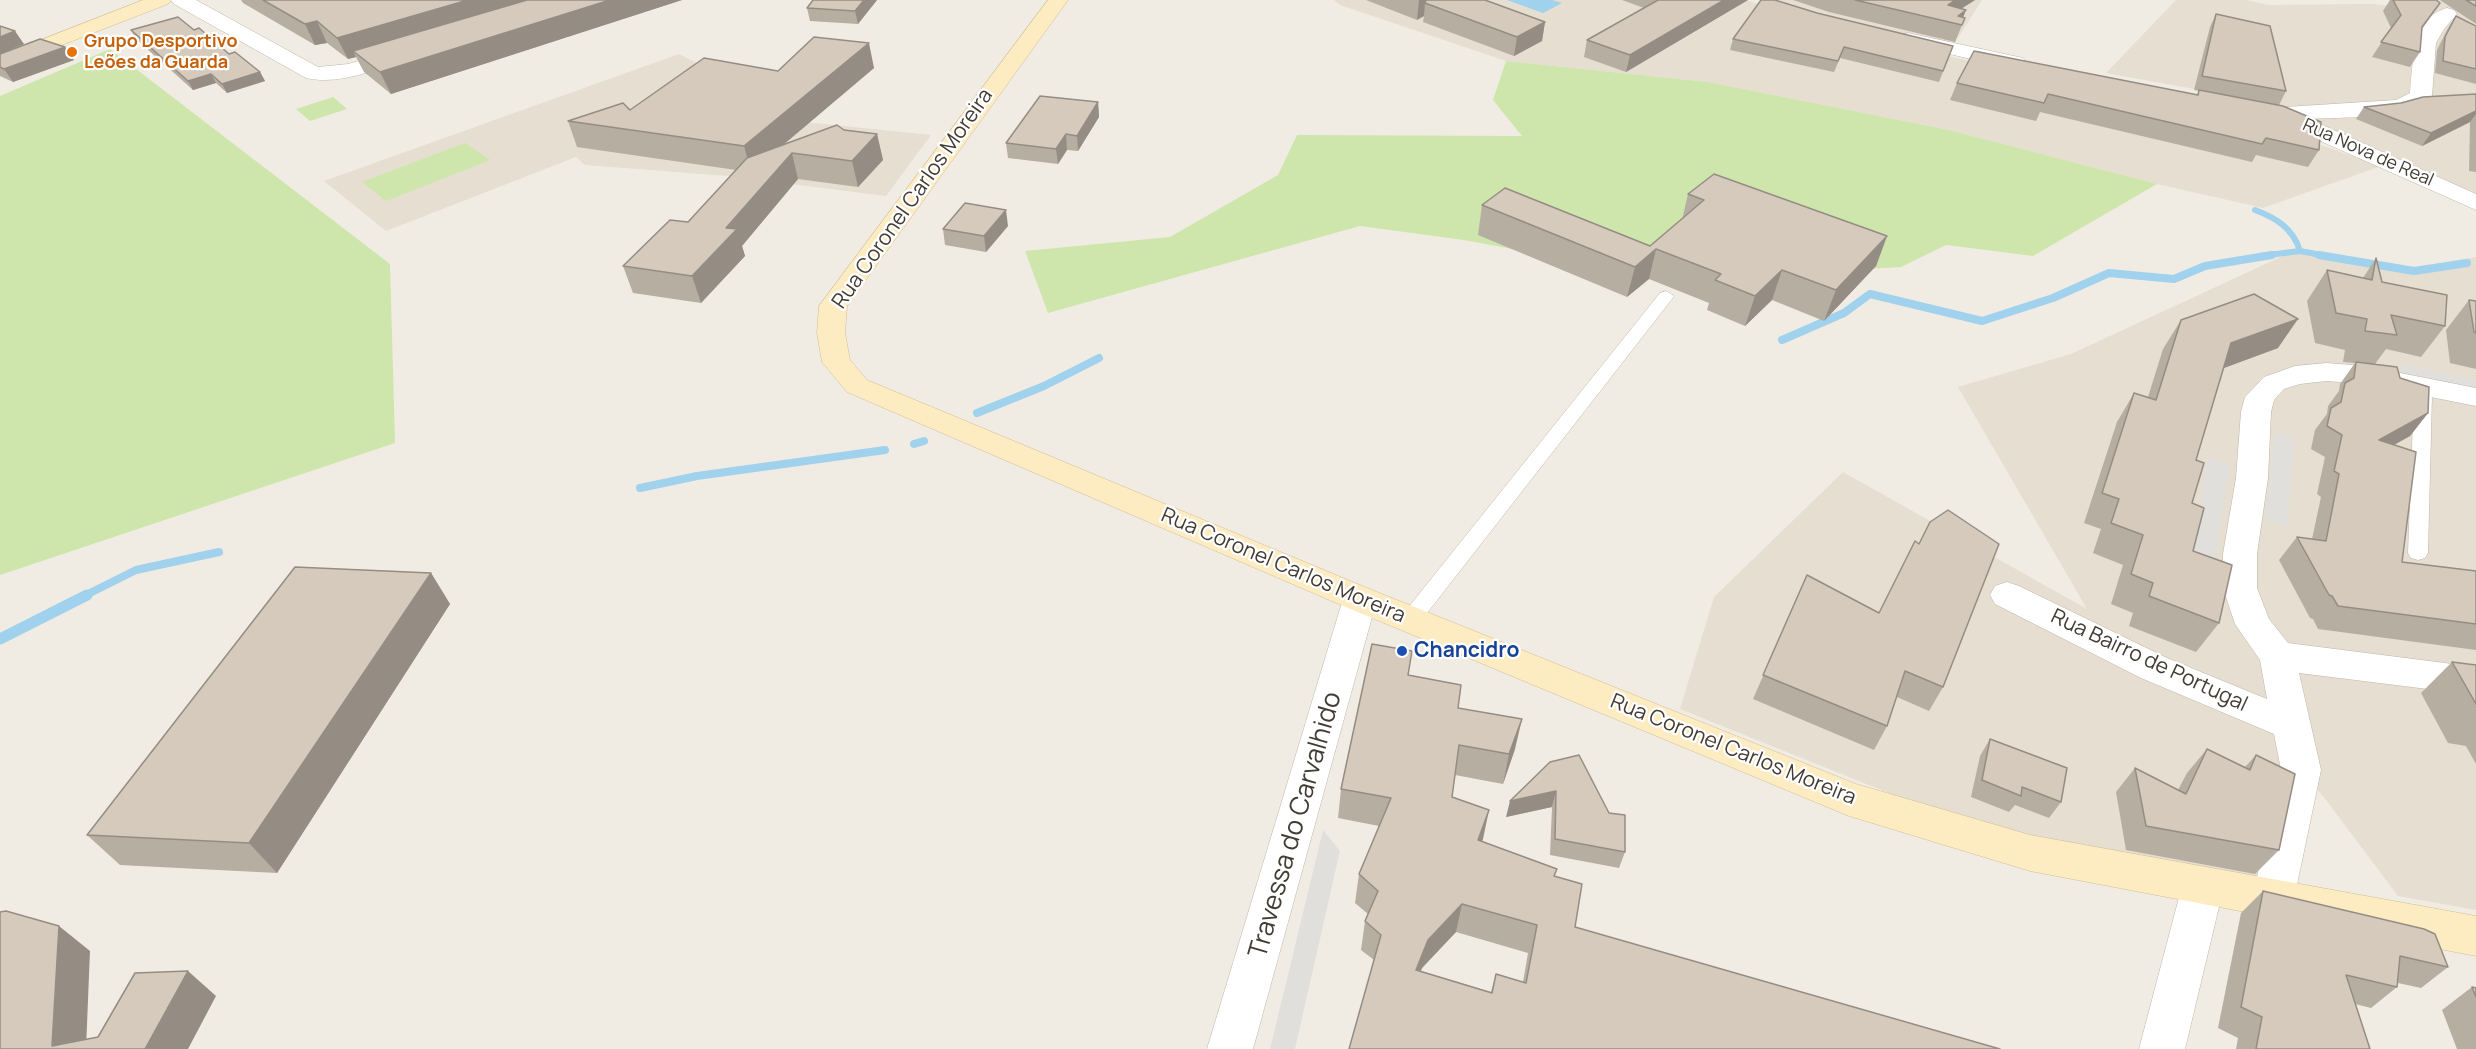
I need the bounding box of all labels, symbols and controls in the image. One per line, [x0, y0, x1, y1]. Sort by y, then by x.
place label: Grupo Desportivo Leões da Guarda [84, 31, 238, 74]
marker: Grupo Desportivo Leões da Guarda [65, 45, 79, 59]
street label: Rua Coronel Carlos Moreira [827, 84, 999, 314]
street label: Rua Nova de Real [2299, 114, 2437, 192]
street label: Rua Coronel Carlos Moreira [1157, 503, 1409, 629]
street label: Rua Bairro de Portugal [2047, 604, 2251, 718]
place label: Chancidro [1414, 638, 1519, 664]
marker: Chancidro [1395, 644, 1409, 658]
street label: Travessa do Carvalhido [1243, 688, 1349, 962]
street label: Rua Coronel Carlos Moreira [1606, 689, 1860, 811]

